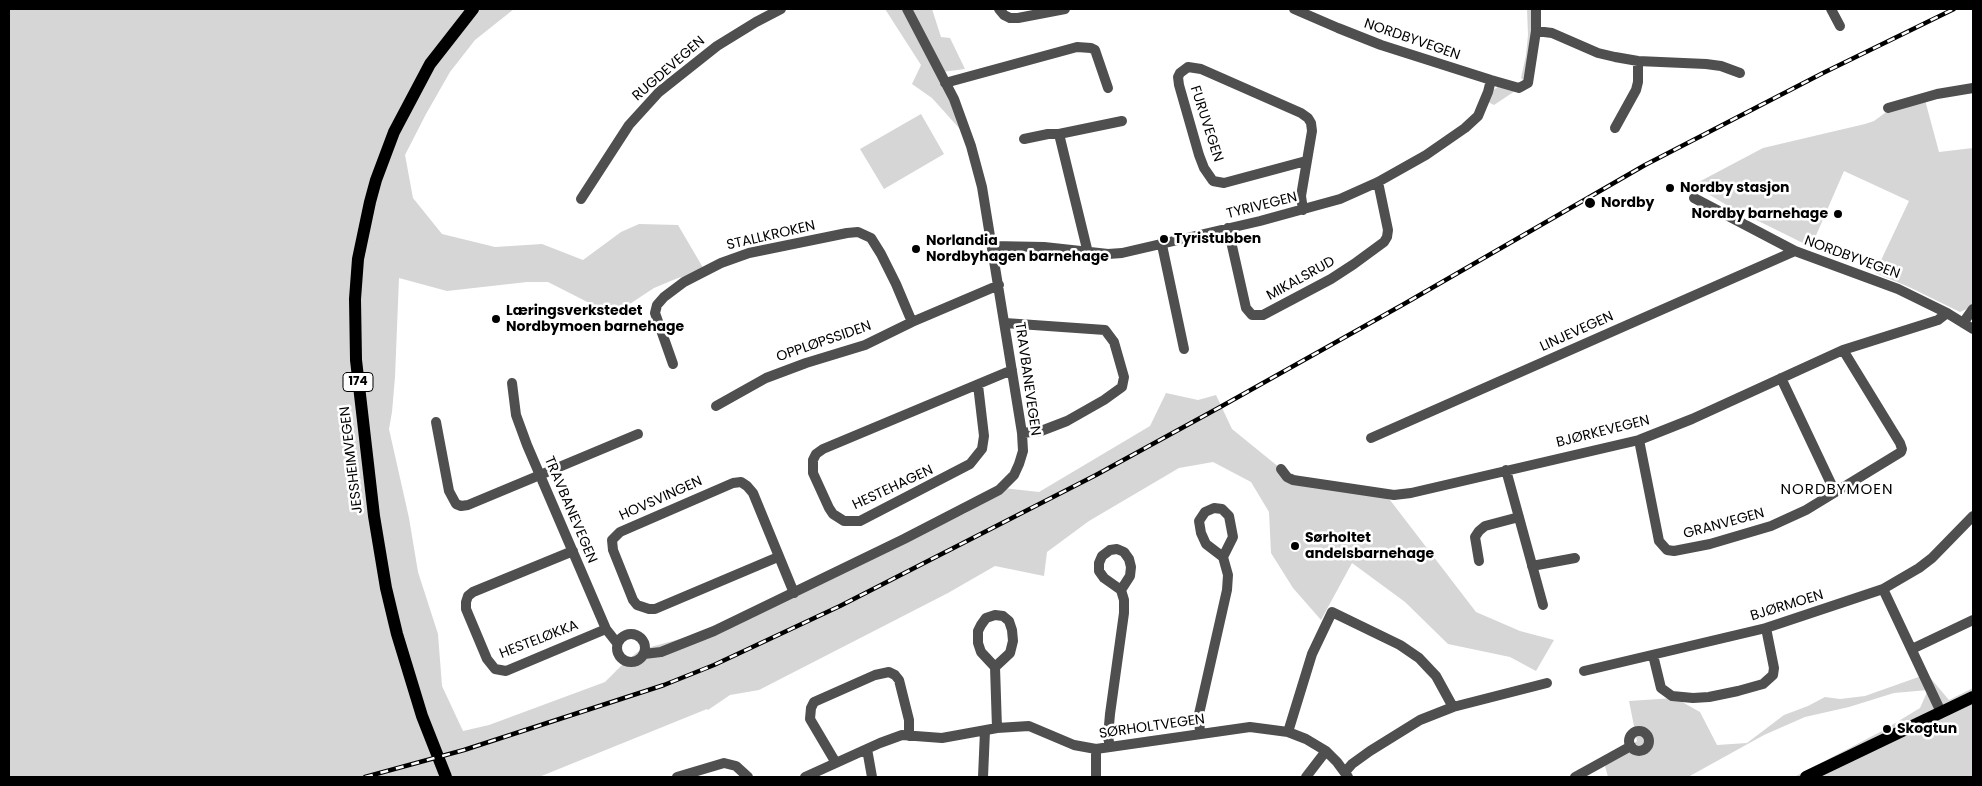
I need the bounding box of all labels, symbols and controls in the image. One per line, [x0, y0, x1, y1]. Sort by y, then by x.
street label: NORDBYVEGEN [1362, 16, 1462, 64]
street label: RUGDEVEGEN [629, 33, 709, 105]
street label: FURUVEGEN [1186, 84, 1226, 164]
place label: Nordby stasjon [1680, 180, 1790, 196]
marker: Nordby stasjon [1664, 182, 1676, 194]
street label: TYRIVEGEN [1225, 189, 1299, 223]
place label: Nordby [1601, 195, 1654, 211]
marker: Nordby [1583, 196, 1597, 210]
place label: Nordby barnehage [1692, 206, 1828, 222]
marker: Nordby barnehage [1832, 208, 1844, 220]
street label: STALLKROKEN [725, 218, 817, 254]
place label: Tyristubben [1174, 231, 1261, 247]
place label: Norlandia Nordbyhagen barnehage [926, 233, 1109, 266]
marker: Tyristubben [1158, 233, 1170, 245]
street label: NORDBYVEGEN [1802, 233, 1902, 283]
marker: Norlandia Nordbyhagen barnehage [910, 243, 922, 255]
street label: MIKALSRUD [1264, 253, 1338, 305]
place label: Læringsverkstedet Nordbymoen barnehage [506, 303, 684, 336]
street label: LINJEVEGEN [1538, 308, 1616, 356]
marker: Læringsverkstedet Nordbymoen barnehage [490, 313, 502, 325]
street label: OPPLØPSSIDEN [774, 318, 874, 366]
street label: TRAVBANEVEGEN [1011, 321, 1043, 437]
road number: 174 [343, 372, 373, 392]
street label: JESSHEIMVEGEN [337, 405, 367, 515]
street label: BJØRKEVEGEN [1555, 412, 1651, 452]
street label: TRAVBANEVEGEN [540, 454, 600, 566]
street label: HESTEHAGEN [850, 462, 936, 514]
street label: HOVSVINGEN [617, 473, 705, 525]
district label: NORDBYMOEN [1779, 481, 1895, 499]
street label: GRANVEGEN [1682, 505, 1766, 543]
place label: Sørholtet andelsbarnehage [1305, 530, 1434, 562]
marker: Sørholtet andelsbarnehage [1289, 540, 1301, 552]
street label: BJØRMOEN [1748, 587, 1826, 625]
street label: HESTELØKKA [497, 617, 581, 663]
street label: SØRHOLTVEGEN [1098, 711, 1206, 743]
place label: Skogtun [1897, 721, 1957, 737]
marker: Skogtun [1881, 723, 1893, 735]

